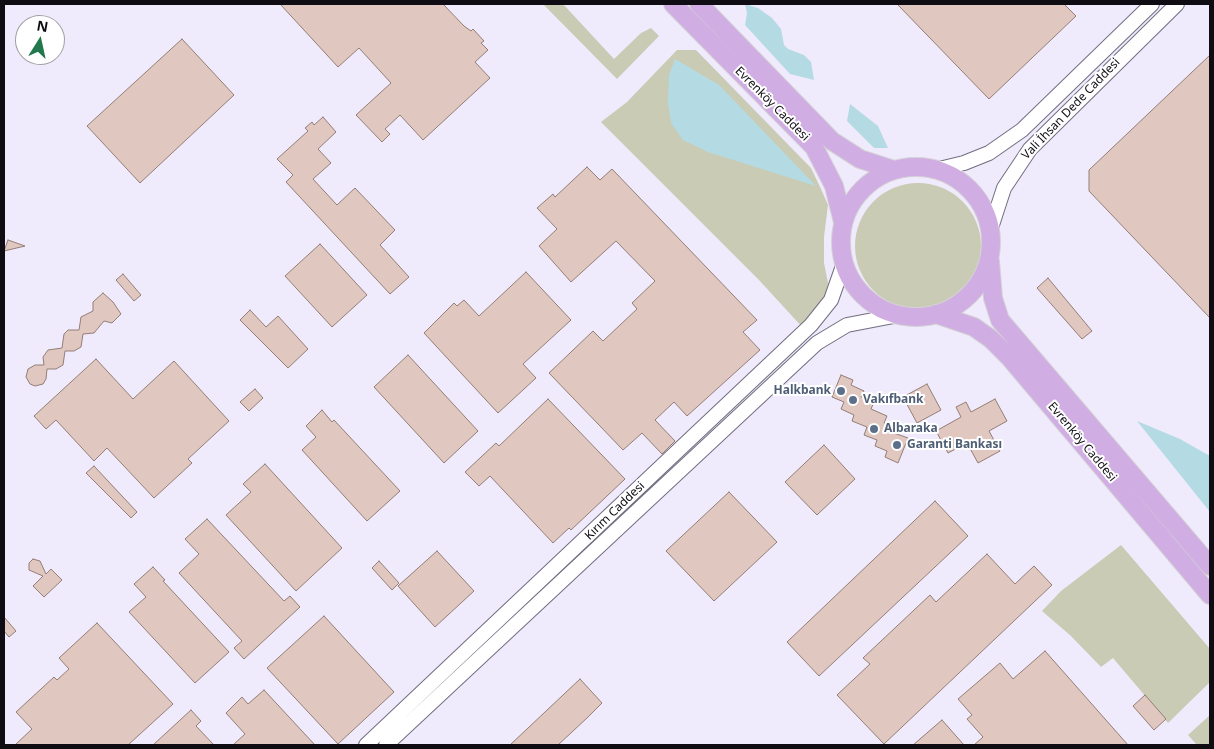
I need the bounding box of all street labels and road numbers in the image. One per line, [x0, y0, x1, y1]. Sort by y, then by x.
street label: Vali İhsan Dede Caddesi [1019, 55, 1123, 163]
street label: Evrenköy Caddesi [732, 64, 812, 144]
street label: Evrenköy Caddesi [1045, 399, 1119, 485]
street label: Kırım Caddesi [582, 479, 648, 543]

